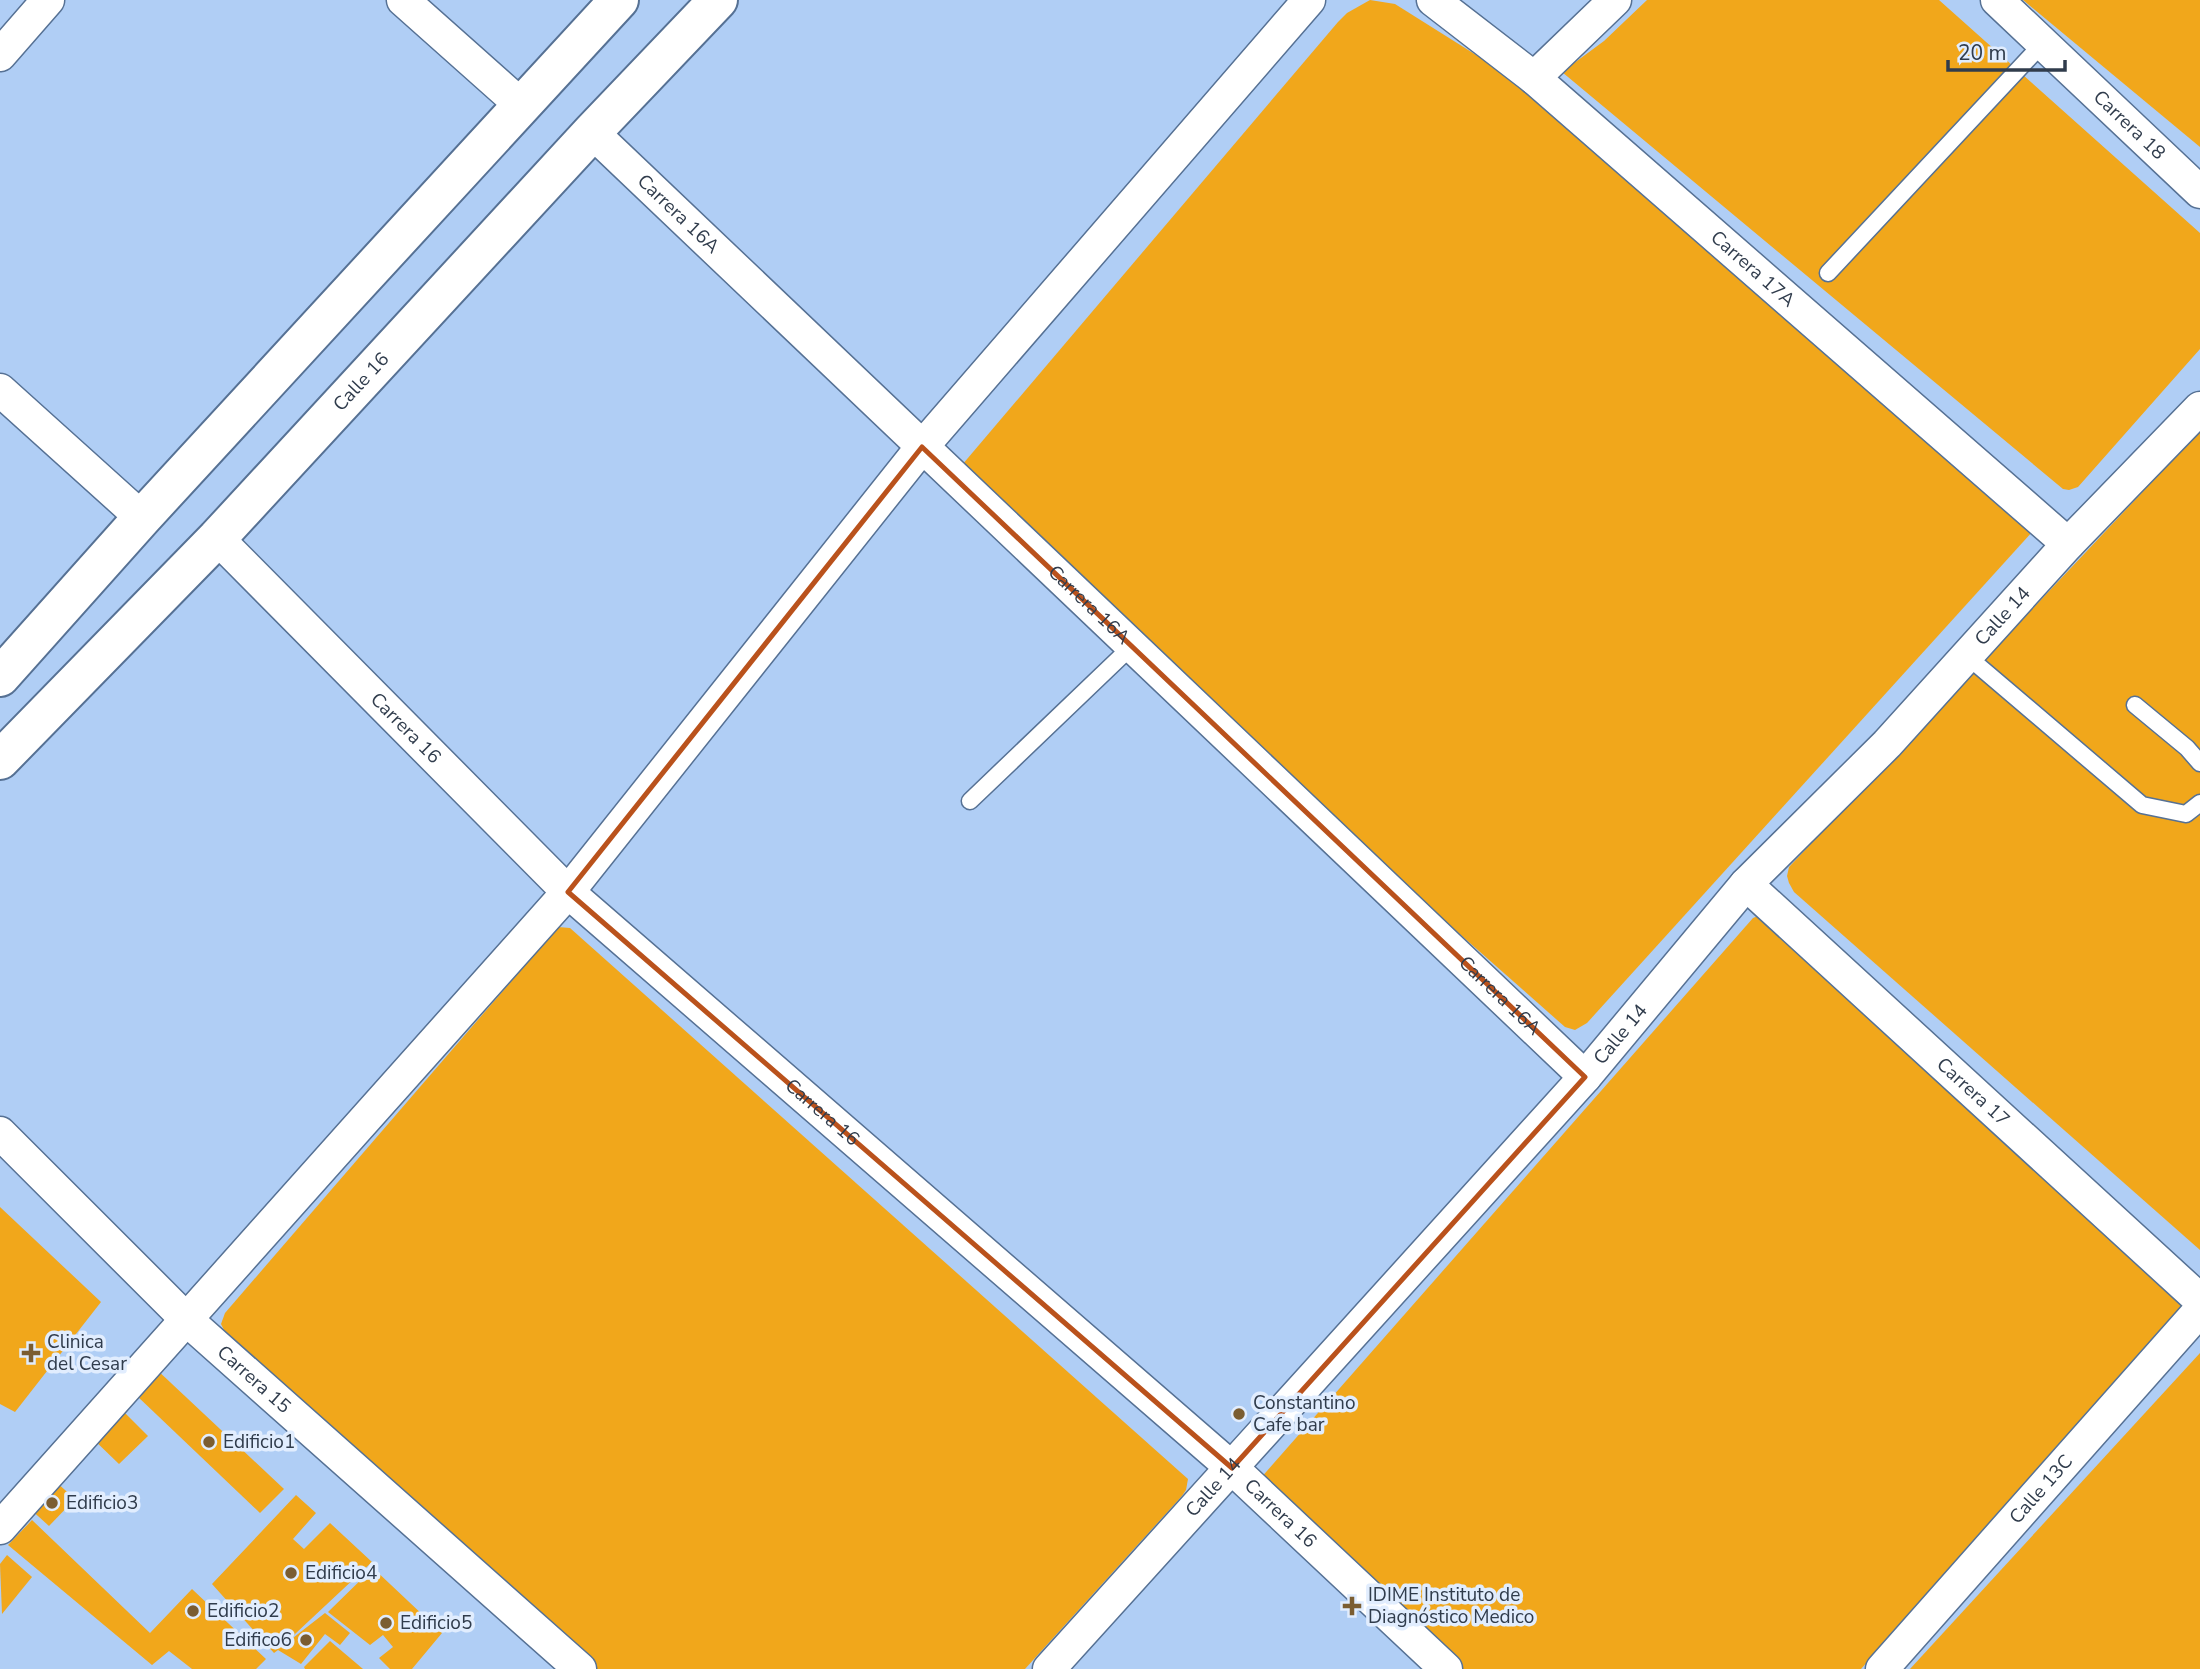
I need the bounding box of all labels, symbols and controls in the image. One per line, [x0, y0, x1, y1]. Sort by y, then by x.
scale bar [1948, 28, 2065, 72]
text: 20 m [1958, 39, 2007, 67]
street label: Carrera 18 [2087, 84, 2171, 166]
street label: Carrera 16A [631, 169, 725, 260]
street label: Carrera 17A [1705, 225, 1801, 313]
street label: Calle 16 [327, 347, 395, 417]
street label: Carrera 16A [1042, 559, 1136, 650]
street label: Calle 14 [1969, 581, 2036, 651]
street label: Carrera 16 [365, 687, 447, 770]
street label: Carrera 16A [1453, 950, 1547, 1041]
street label: Calle 14 [1588, 999, 1653, 1070]
street label: Carrera 17 [1931, 1052, 2015, 1132]
street label: Carrera 16 [779, 1073, 865, 1152]
place label: Clinica del Cesar [47, 1329, 127, 1377]
street label: Carrera 15 [211, 1340, 296, 1419]
marker: Clinica del Cesar [21, 1343, 41, 1363]
place label: Constantino Cafe bar [1253, 1390, 1355, 1438]
marker: Constantino Cafe bar [1231, 1406, 1247, 1422]
place label: Edificio1 [223, 1429, 295, 1455]
marker: Edificio1 [201, 1434, 217, 1450]
street label: Calle 13C [2003, 1449, 2079, 1530]
street label: Calle 14 [1180, 1452, 1247, 1523]
street label: Carrera 16 [1239, 1473, 1322, 1554]
place label: Edificio3 [66, 1490, 138, 1516]
marker: Edificio3 [44, 1495, 60, 1511]
place label: Edificio4 [305, 1560, 377, 1586]
marker: Edificio4 [283, 1565, 299, 1581]
place label: IDIME Instituto de Diagnóstico Medico [1368, 1582, 1534, 1630]
marker: IDIME Instituto de Diagnóstico Medico [1342, 1596, 1362, 1616]
place label: Edificio2 [207, 1598, 279, 1624]
marker: Edificio2 [185, 1603, 201, 1619]
place label: Edificio5 [400, 1610, 472, 1636]
marker: Edificio5 [378, 1615, 394, 1631]
place label: Edifico6 [224, 1627, 292, 1653]
marker: Edifico6 [298, 1632, 314, 1648]

